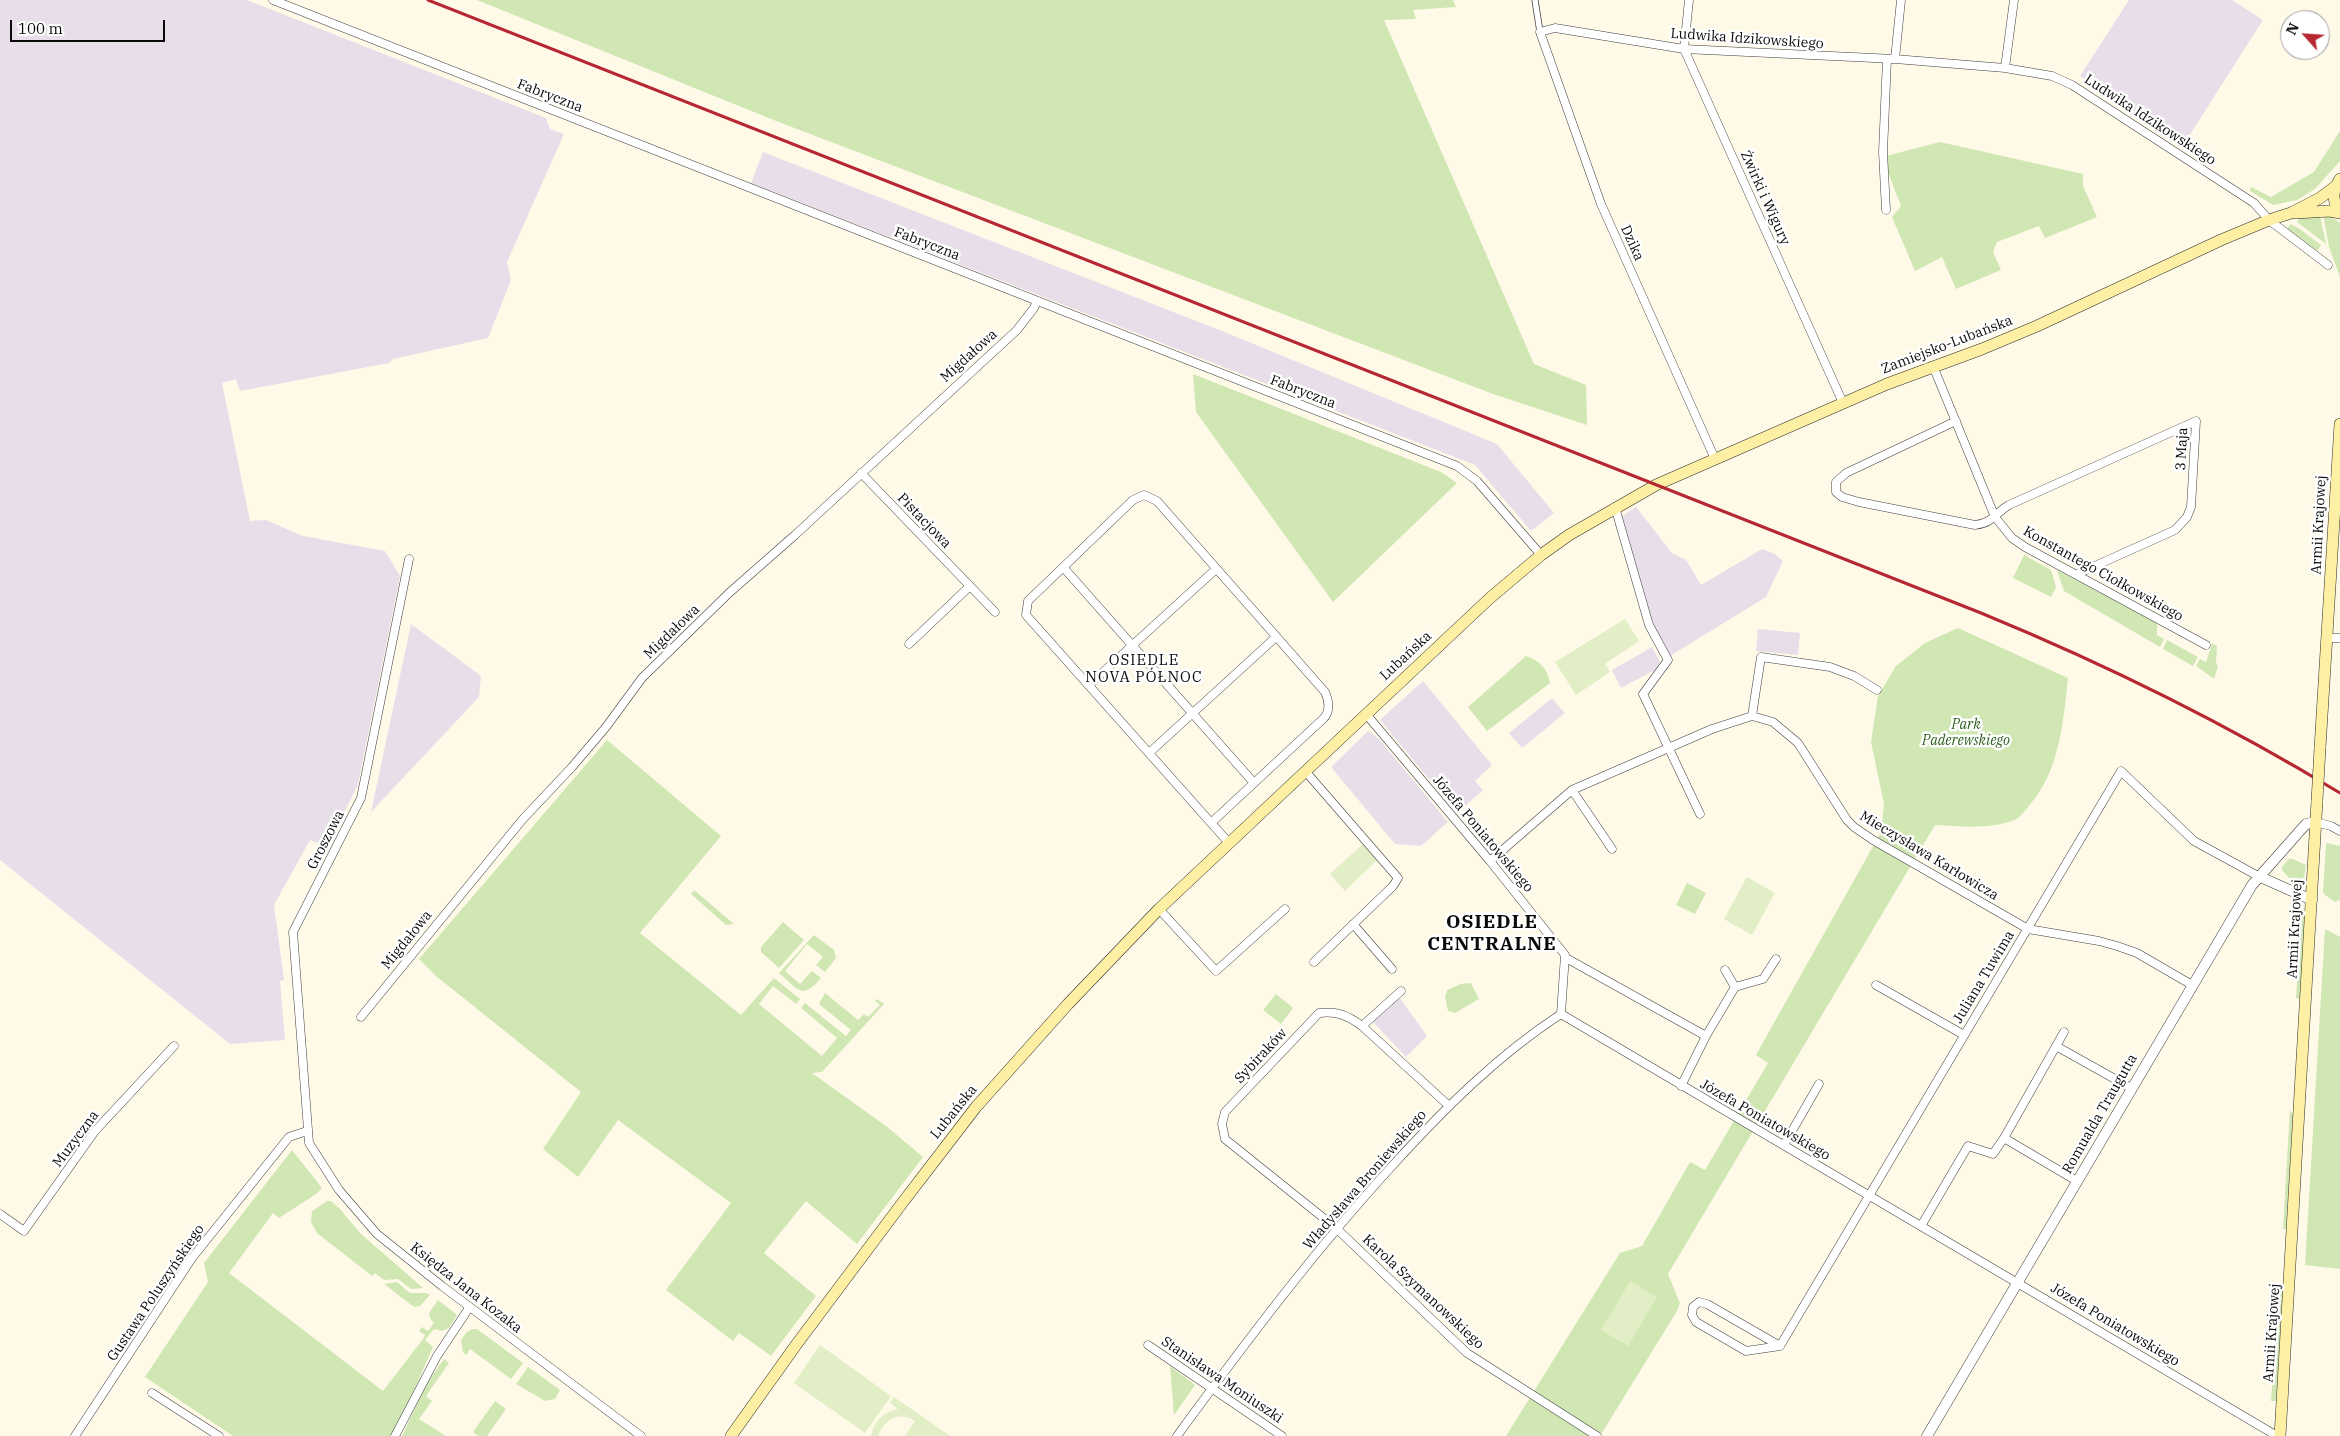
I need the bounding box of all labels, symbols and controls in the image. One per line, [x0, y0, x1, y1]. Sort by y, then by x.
scale bar [12, 10, 168, 42]
north arrow [2280, 10, 2330, 60]
text: 100 m [18, 19, 63, 38]
text: N [2282, 20, 2303, 38]
street label: Ludwika Idzikowskiego [1670, 25, 1824, 53]
street label: Ludwika Idzikowskiego [2081, 71, 2219, 169]
street label: Fabryczna [515, 76, 585, 116]
street label: Żwirki i Wigury [1737, 148, 1793, 248]
street label: Dzika [1617, 223, 1647, 263]
street label: Fabryczna [892, 224, 962, 264]
street label: Zamiejsko-Lubańska [1879, 312, 2015, 378]
street label: Migdałowa [937, 326, 1001, 386]
street label: Fabryczna [1268, 372, 1338, 412]
street label: 3 Maja [2172, 427, 2192, 471]
street label: Armii Krajowej [2308, 475, 2330, 575]
street label: Pistacjowa [894, 490, 954, 552]
street label: Konstantego Ciołkowskiego [2020, 523, 2186, 625]
street label: Migdałowa [641, 601, 703, 663]
street label: Lubańska [1377, 628, 1435, 684]
district label: OSIEDLE NOVA PÓŁNOC [1084, 652, 1204, 687]
park label: Park Paderewskiego [1922, 717, 2010, 750]
street label: Józefa Poniatowskiego [1429, 772, 1537, 896]
street label: Groszowa [304, 808, 348, 872]
street label: Mieczysława Karłowicza [1856, 808, 2002, 904]
street label: Armii Krajowej [2284, 879, 2306, 979]
street label: Migdałowa [378, 907, 436, 973]
district label: OSIEDLE CENTRALNE [1426, 912, 1558, 956]
street label: Juliana Tuwima [1950, 928, 2018, 1026]
street label: Sybiraków [1231, 1025, 1291, 1087]
street label: Romualda Traugutta [2059, 1051, 2141, 1177]
street label: Józefa Poniatowskiego [1697, 1076, 1833, 1164]
street label: Lubańska [927, 1082, 981, 1142]
street label: Muzyczna [49, 1107, 103, 1171]
street label: Władysława Broniewskiego [1300, 1107, 1430, 1253]
street label: Gustawa Poluszyńskiego [104, 1221, 208, 1365]
street label: Karola Szymanowskiego [1359, 1231, 1487, 1353]
street label: Księdza Jana Kozaka [407, 1239, 525, 1337]
street label: Józefa Poniatowskiego [2048, 1280, 2182, 1370]
street label: Armii Krajowej [2260, 1283, 2284, 1383]
street label: Stanisława Moniuszki [1158, 1333, 1286, 1427]

